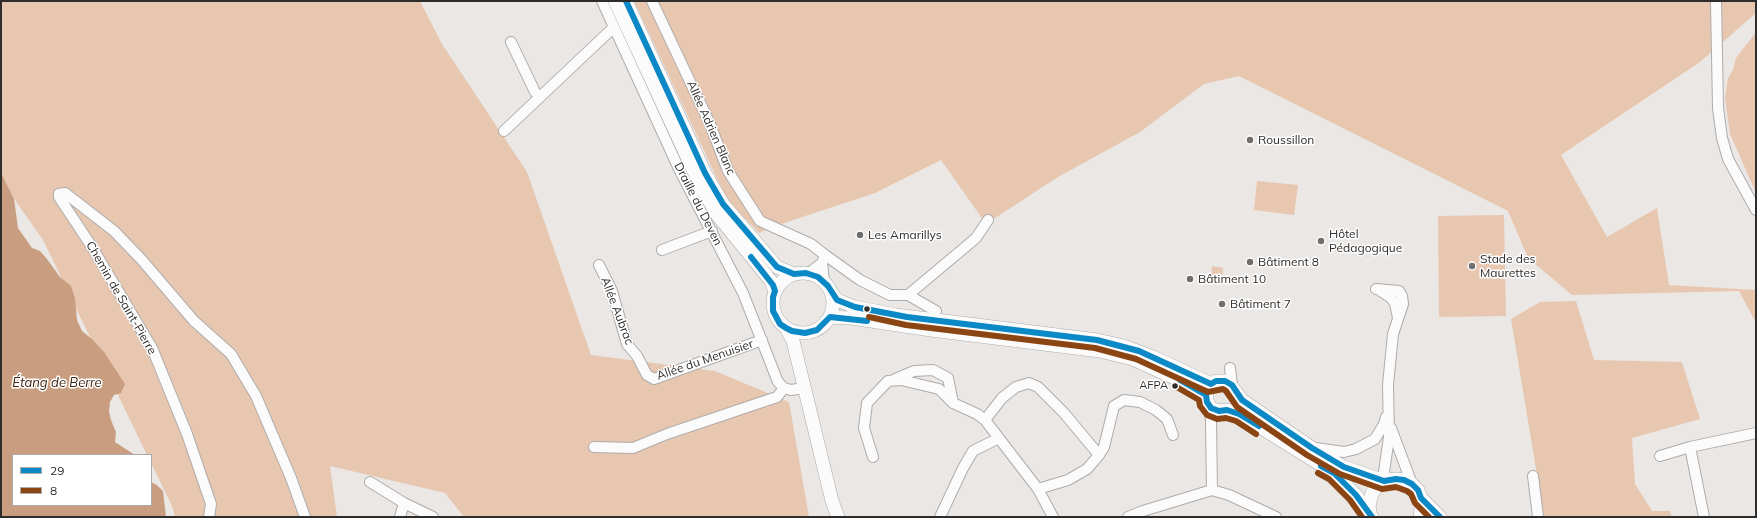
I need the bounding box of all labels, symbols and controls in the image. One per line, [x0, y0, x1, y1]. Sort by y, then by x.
street label: Allée Adrien Blanc [684, 79, 738, 177]
place label: Roussillon [1258, 133, 1314, 147]
marker: Roussillon [1245, 135, 1255, 145]
street label: Draille du Deven [671, 160, 725, 248]
place label: Hôtel Pédagogique [1329, 227, 1402, 255]
place label: Les Amarillys [868, 228, 942, 242]
marker: Les Amarillys [855, 230, 865, 240]
marker: Hôtel Pédagogique [1316, 236, 1326, 246]
street label: Chemin de Saint-Pierre [83, 239, 159, 357]
place label: Stade des Maurettes [1480, 252, 1536, 280]
place label: Bâtiment 8 [1258, 255, 1319, 269]
marker: Bâtiment 8 [1245, 257, 1255, 267]
marker: Stade des Maurettes [1467, 261, 1477, 271]
place label: Bâtiment 10 [1198, 272, 1266, 286]
marker: Bâtiment 10 [1185, 274, 1195, 284]
street label: Allée Aubrac [598, 275, 636, 347]
place label: Bâtiment 7 [1230, 297, 1291, 311]
marker: Bâtiment 7 [1217, 299, 1227, 309]
unlabelled marker [862, 304, 872, 314]
street label: Allée du Menuisier [655, 337, 755, 383]
water label: Étang de Berre [12, 375, 102, 391]
place label: AFPA [1139, 379, 1168, 393]
marker: AFPA [1170, 381, 1180, 391]
legend [12, 454, 152, 506]
text: 29 [50, 463, 64, 478]
text: 8 [50, 483, 57, 498]

